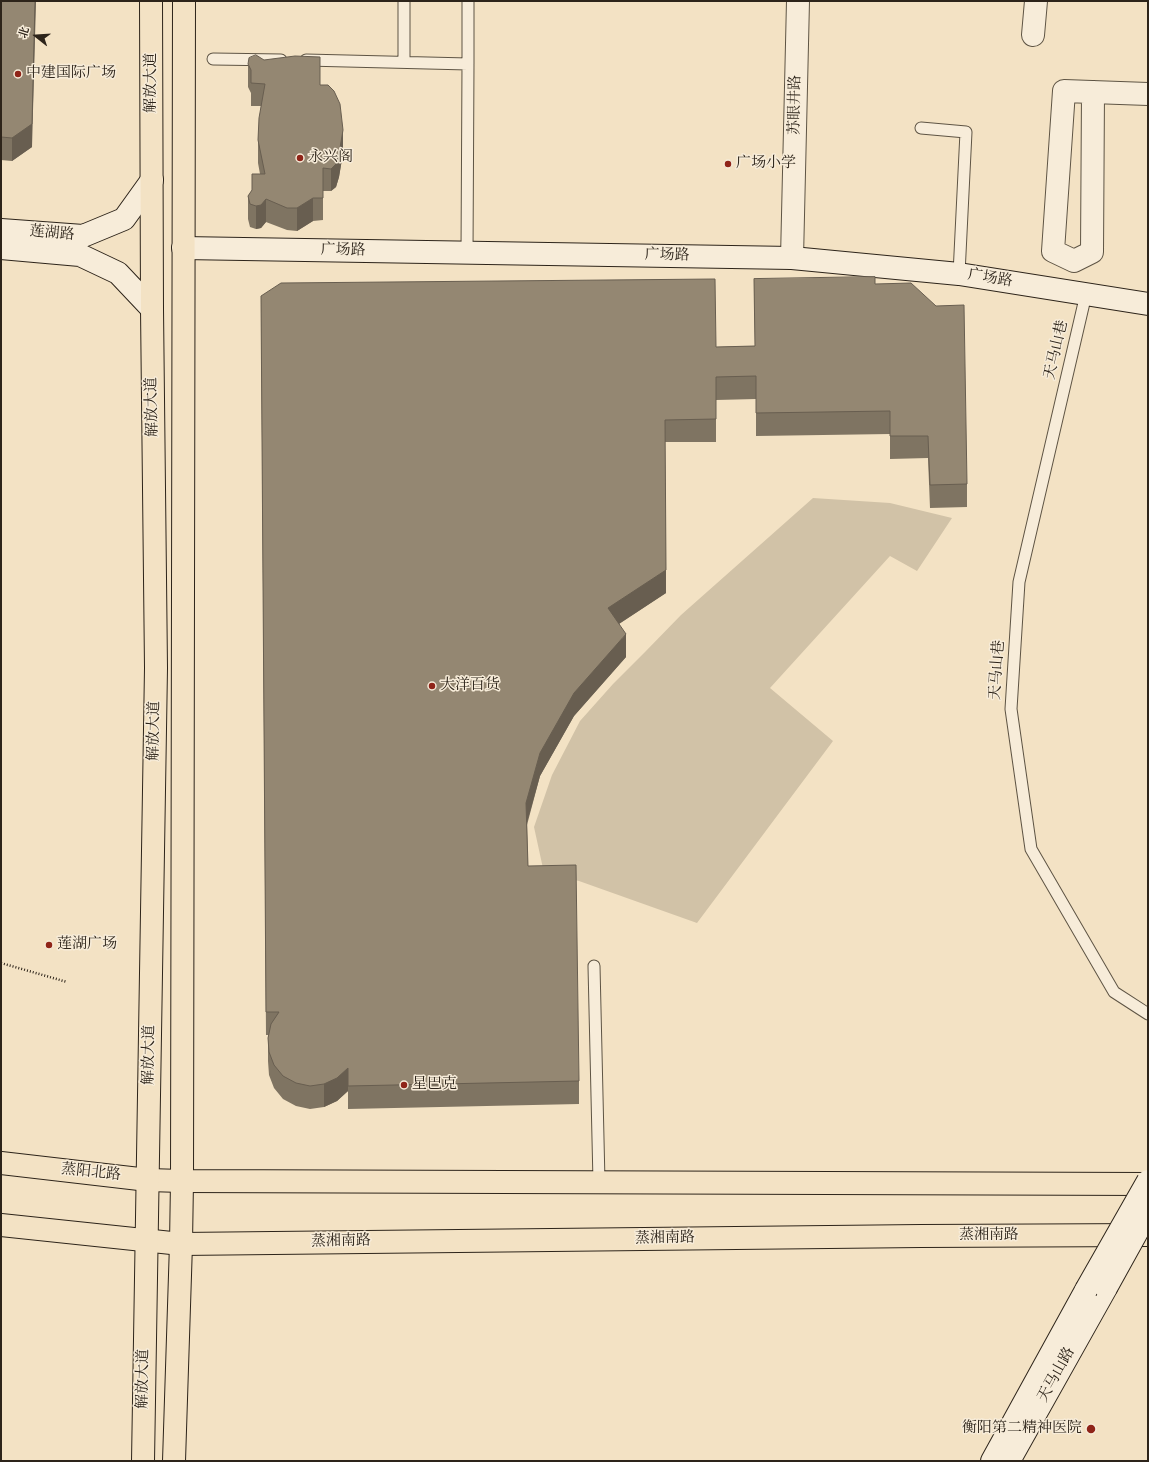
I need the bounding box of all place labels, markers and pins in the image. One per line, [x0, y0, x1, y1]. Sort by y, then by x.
place label: 中建国际广场 [26, 65, 116, 83]
marker: 中建国际广场 [13, 69, 23, 79]
place label: 永兴阁 [308, 149, 353, 167]
marker: 永兴阁 [295, 153, 305, 163]
place label: 广场小学 [736, 155, 796, 173]
marker: 广场小学 [723, 159, 733, 169]
place label: 大洋百货 [440, 677, 500, 695]
marker: 大洋百货 [427, 681, 437, 691]
place label: 莲湖广场 [57, 936, 117, 954]
marker: 莲湖广场 [44, 940, 54, 950]
place label: 星巴克 [412, 1076, 457, 1094]
marker: 星巴克 [399, 1080, 409, 1090]
place label: 衡阳第二精神医院 [962, 1420, 1082, 1438]
marker: 衡阳第二精神医院 [1085, 1423, 1097, 1435]

